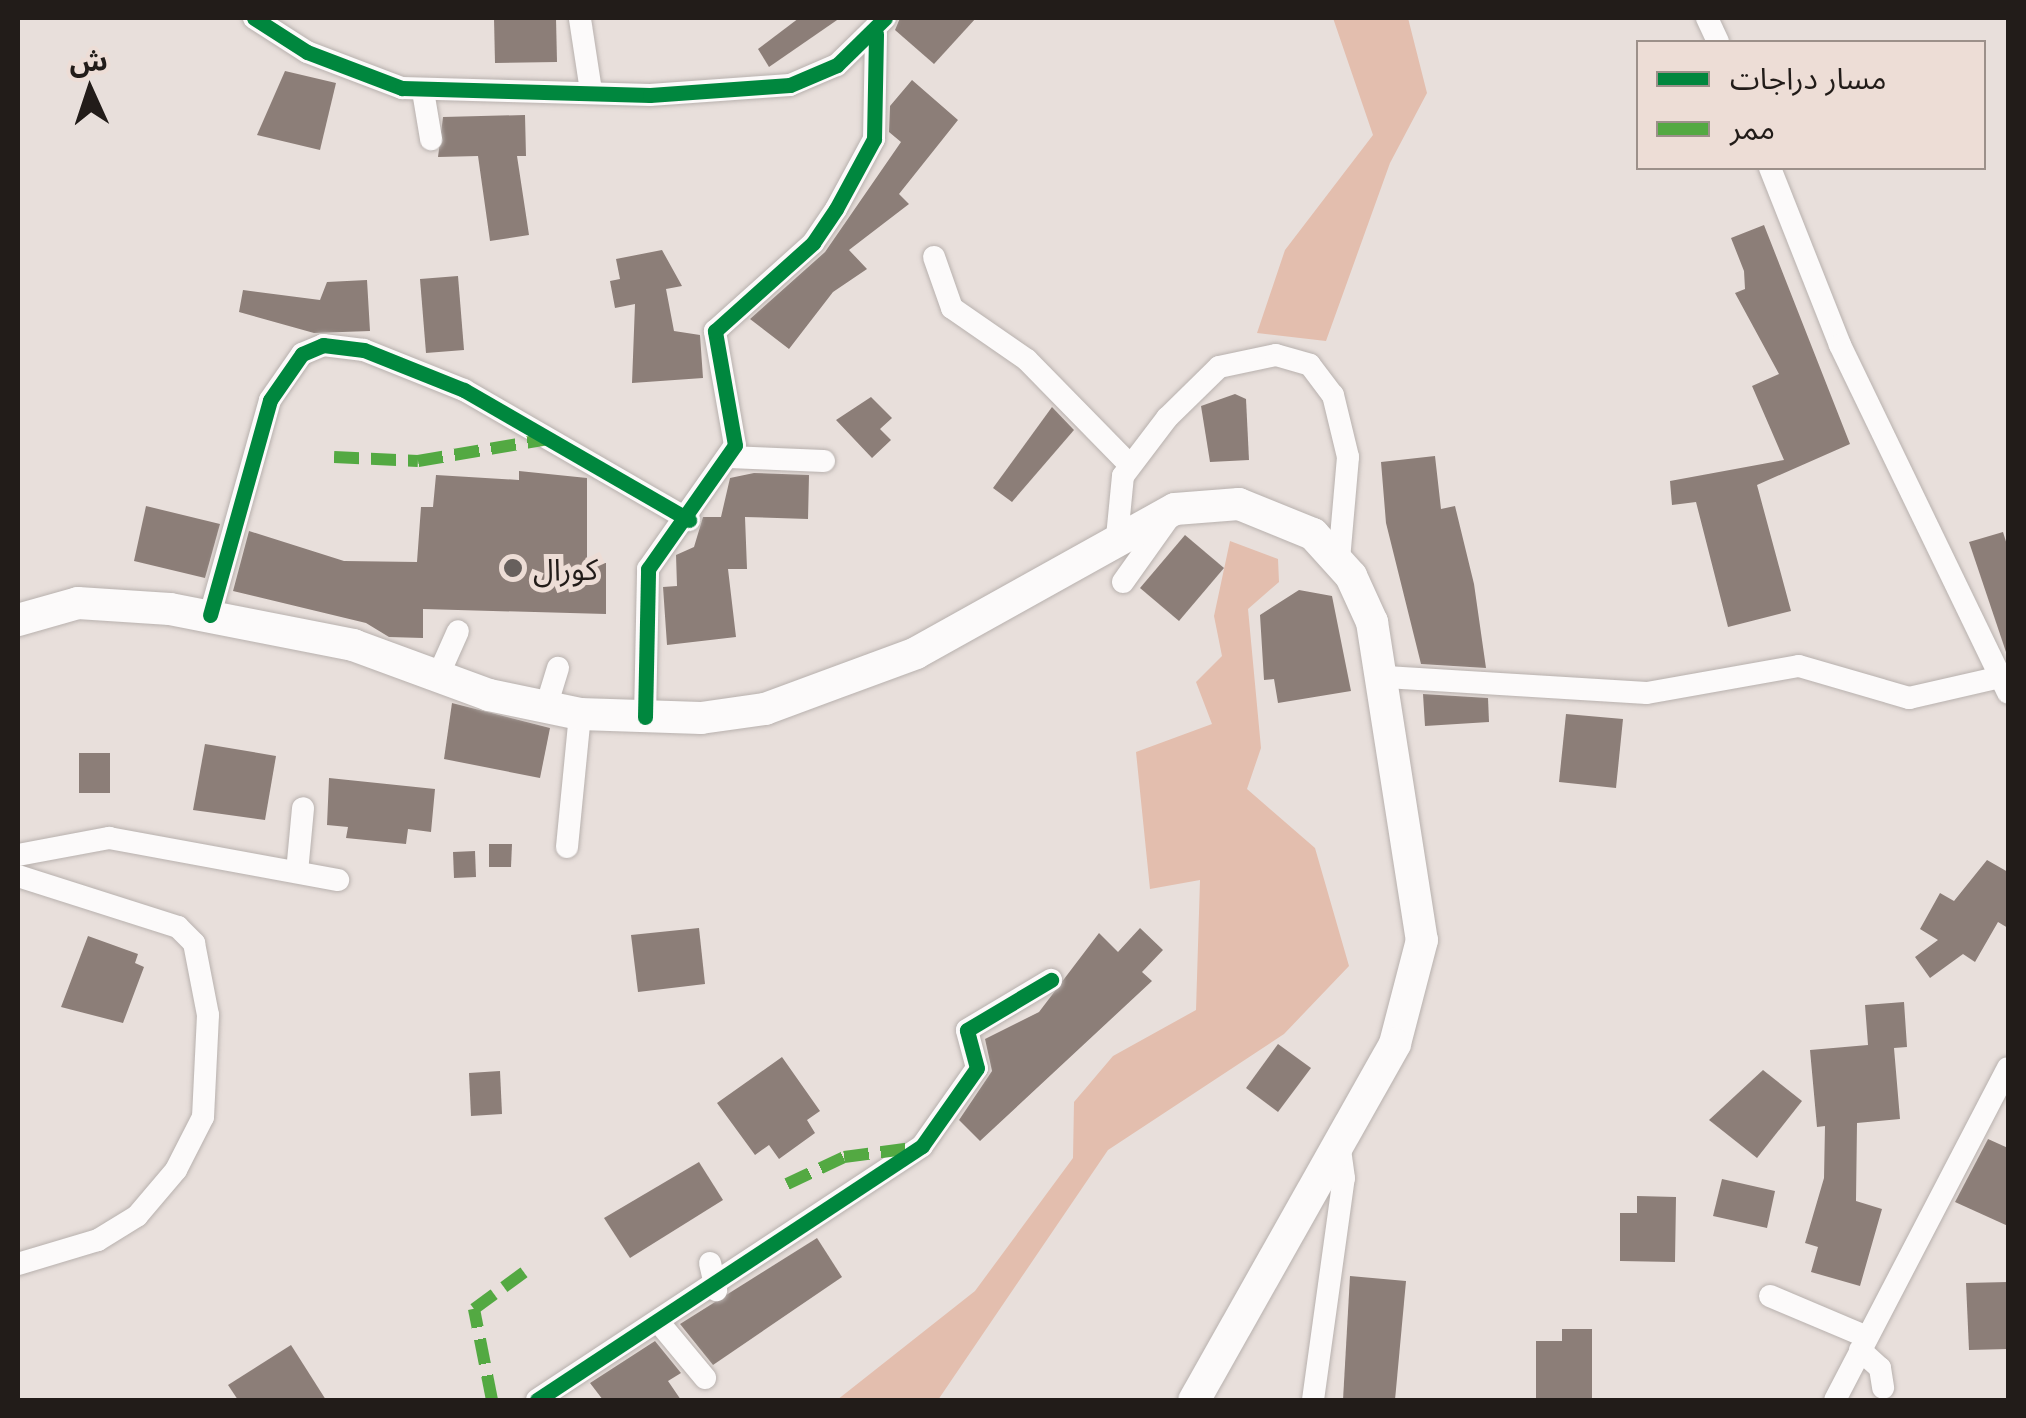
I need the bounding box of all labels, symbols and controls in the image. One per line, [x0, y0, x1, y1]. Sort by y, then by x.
north arrow [40, 40, 140, 140]
legend [1636, 40, 1986, 170]
text: ش [68, 42, 108, 78]
text: مسار دراجات [1730, 59, 1887, 95]
text: ممر [1730, 109, 1775, 145]
place label: كورال [533, 550, 598, 586]
marker: كورال [502, 557, 524, 579]

